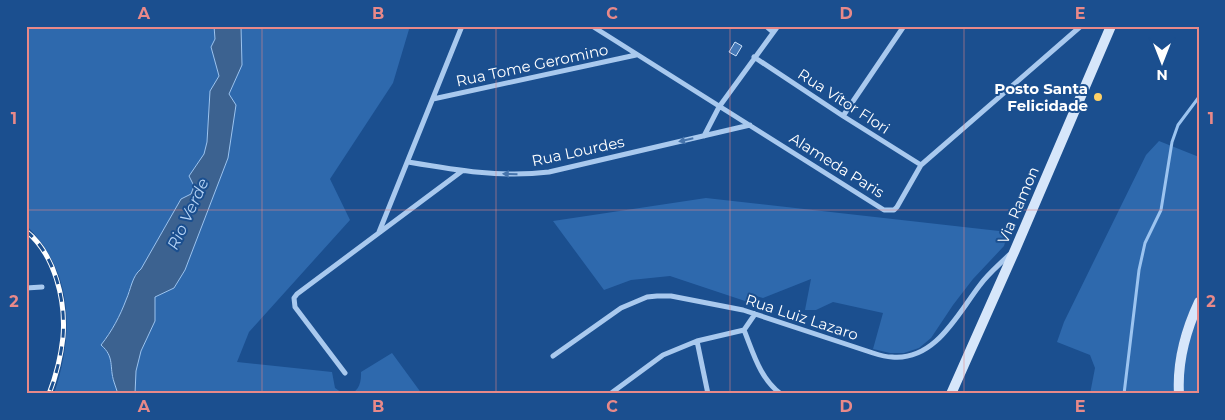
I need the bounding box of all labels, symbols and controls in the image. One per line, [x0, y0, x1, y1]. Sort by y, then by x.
text: A [137, 4, 151, 23]
text: B [372, 4, 384, 23]
text: C [606, 4, 618, 23]
text: D [839, 4, 853, 23]
text: E [1075, 4, 1085, 23]
north arrow [1138, 38, 1188, 88]
street label: Rua Tome Geromino [454, 40, 610, 90]
street label: Rua Vítor Flori [794, 64, 894, 138]
text: N [1156, 66, 1168, 84]
place label: Posto Santa Felicidade [994, 79, 1088, 115]
marker: Posto Santa Felicidade [1092, 91, 1104, 103]
text: 1 [11, 109, 17, 128]
text: 1 [1208, 109, 1214, 128]
street label: Alameda Paris [786, 128, 888, 202]
street label: Rua Lourdes [530, 132, 626, 170]
one-way arrow [678, 136, 693, 144]
street label: Via Ramon [993, 163, 1043, 247]
one-way arrow [501, 170, 517, 178]
water label: Rio Verde [163, 175, 213, 253]
street label: Rua Luiz Lazaro [743, 290, 861, 344]
text: 2 [9, 292, 19, 311]
text: 2 [1206, 292, 1216, 311]
text: A [137, 397, 151, 416]
text: B [372, 397, 384, 416]
text: C [606, 397, 618, 416]
text: D [839, 397, 853, 416]
text: E [1075, 397, 1085, 416]

